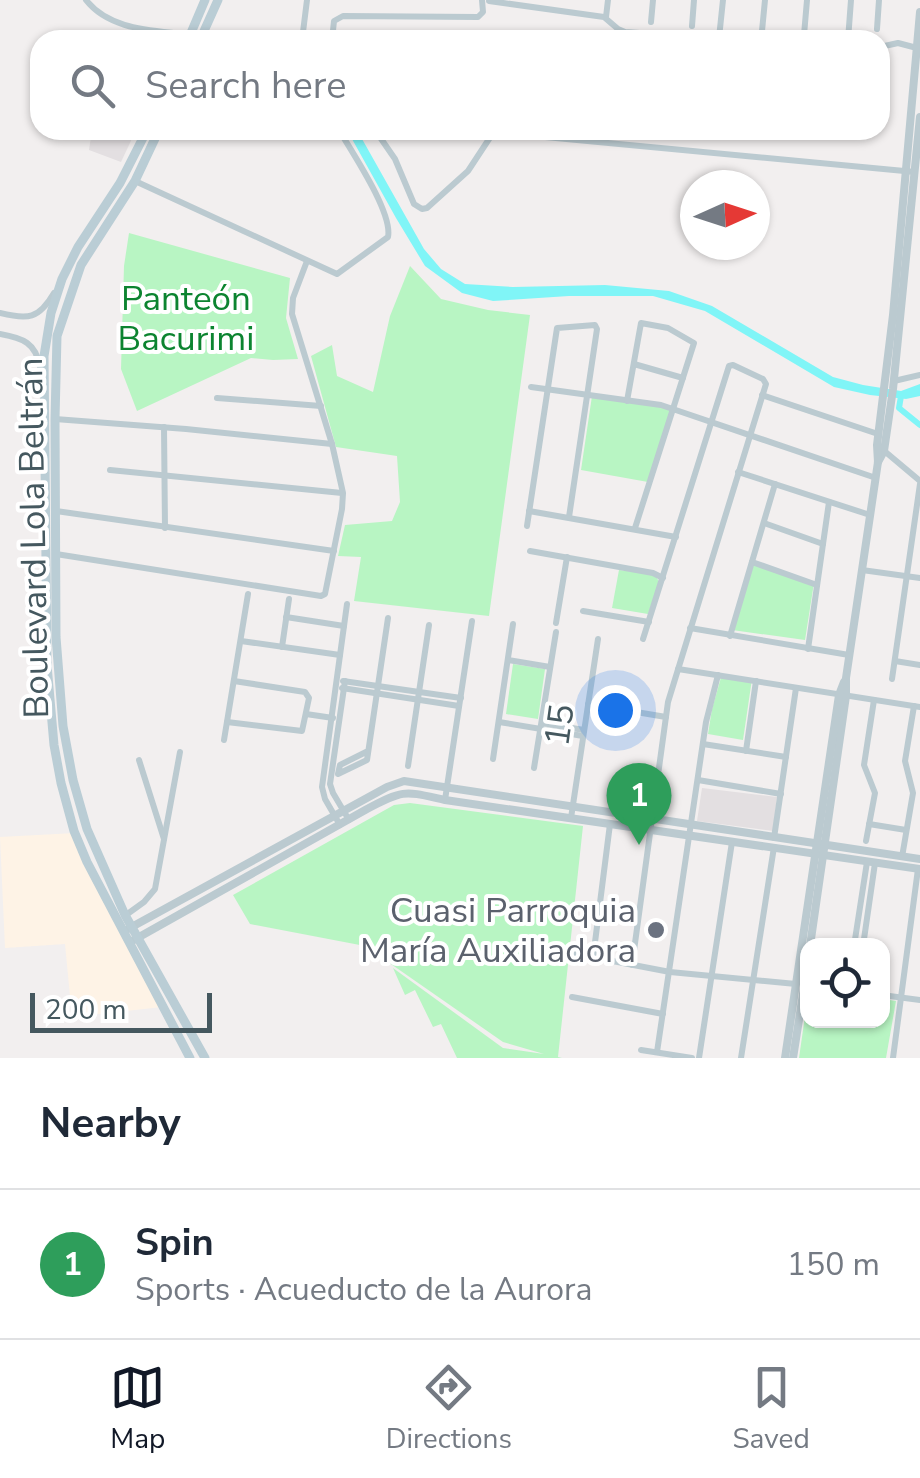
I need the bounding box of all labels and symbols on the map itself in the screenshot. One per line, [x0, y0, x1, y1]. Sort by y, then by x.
north arrow [680, 170, 770, 260]
park label: Panteón Bacurimi [118, 275, 254, 362]
street label: Boulevard Lola Beltrán [7, 357, 60, 719]
your location [590, 685, 641, 736]
street label: 15 [533, 701, 586, 749]
pin: 1 [606, 762, 672, 845]
place label: Cuasi Parroquia María Auxiliadora [360, 887, 636, 974]
marker: Cuasi Parroquia María Auxiliadora [645, 919, 667, 941]
scale bar [30, 988, 212, 1032]

